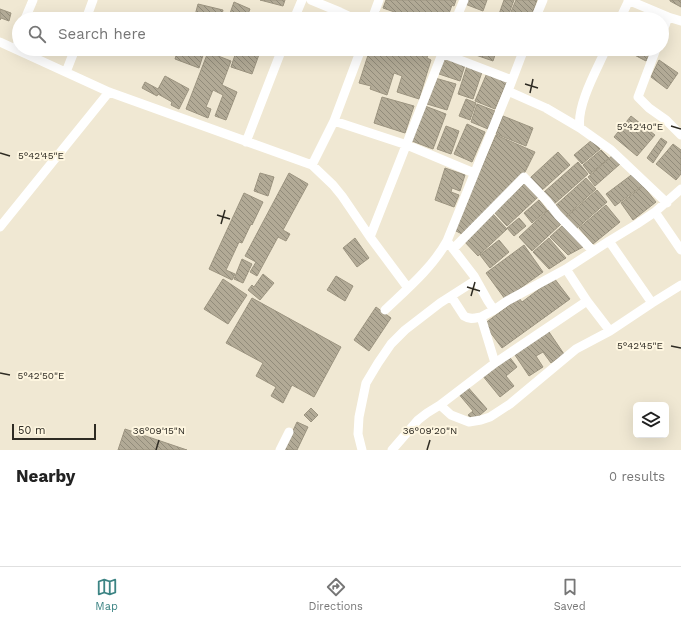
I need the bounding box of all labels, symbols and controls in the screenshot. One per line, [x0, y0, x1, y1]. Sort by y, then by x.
search box [12, 12, 669, 56]
icon: search [26, 23, 48, 45]
text: Search here [58, 25, 146, 43]
text: 5°42'40"E [617, 121, 663, 132]
text: 5°42'45"E [18, 150, 64, 161]
text: 5°42'45"E [617, 340, 663, 351]
text: 5°42'50"E [18, 370, 64, 381]
map controls [633, 402, 669, 438]
button: layers [633, 402, 669, 438]
scale bar [12, 422, 96, 441]
text: 50 m [18, 424, 45, 437]
text: 36°09'15"N [133, 425, 185, 436]
text: 36°09'20"N [403, 425, 457, 436]
text: Nearby [16, 466, 75, 486]
text: 0 results [609, 469, 665, 484]
tab: Map [95, 576, 118, 613]
tab: Directions [309, 576, 363, 613]
tab: Saved [554, 576, 586, 613]

